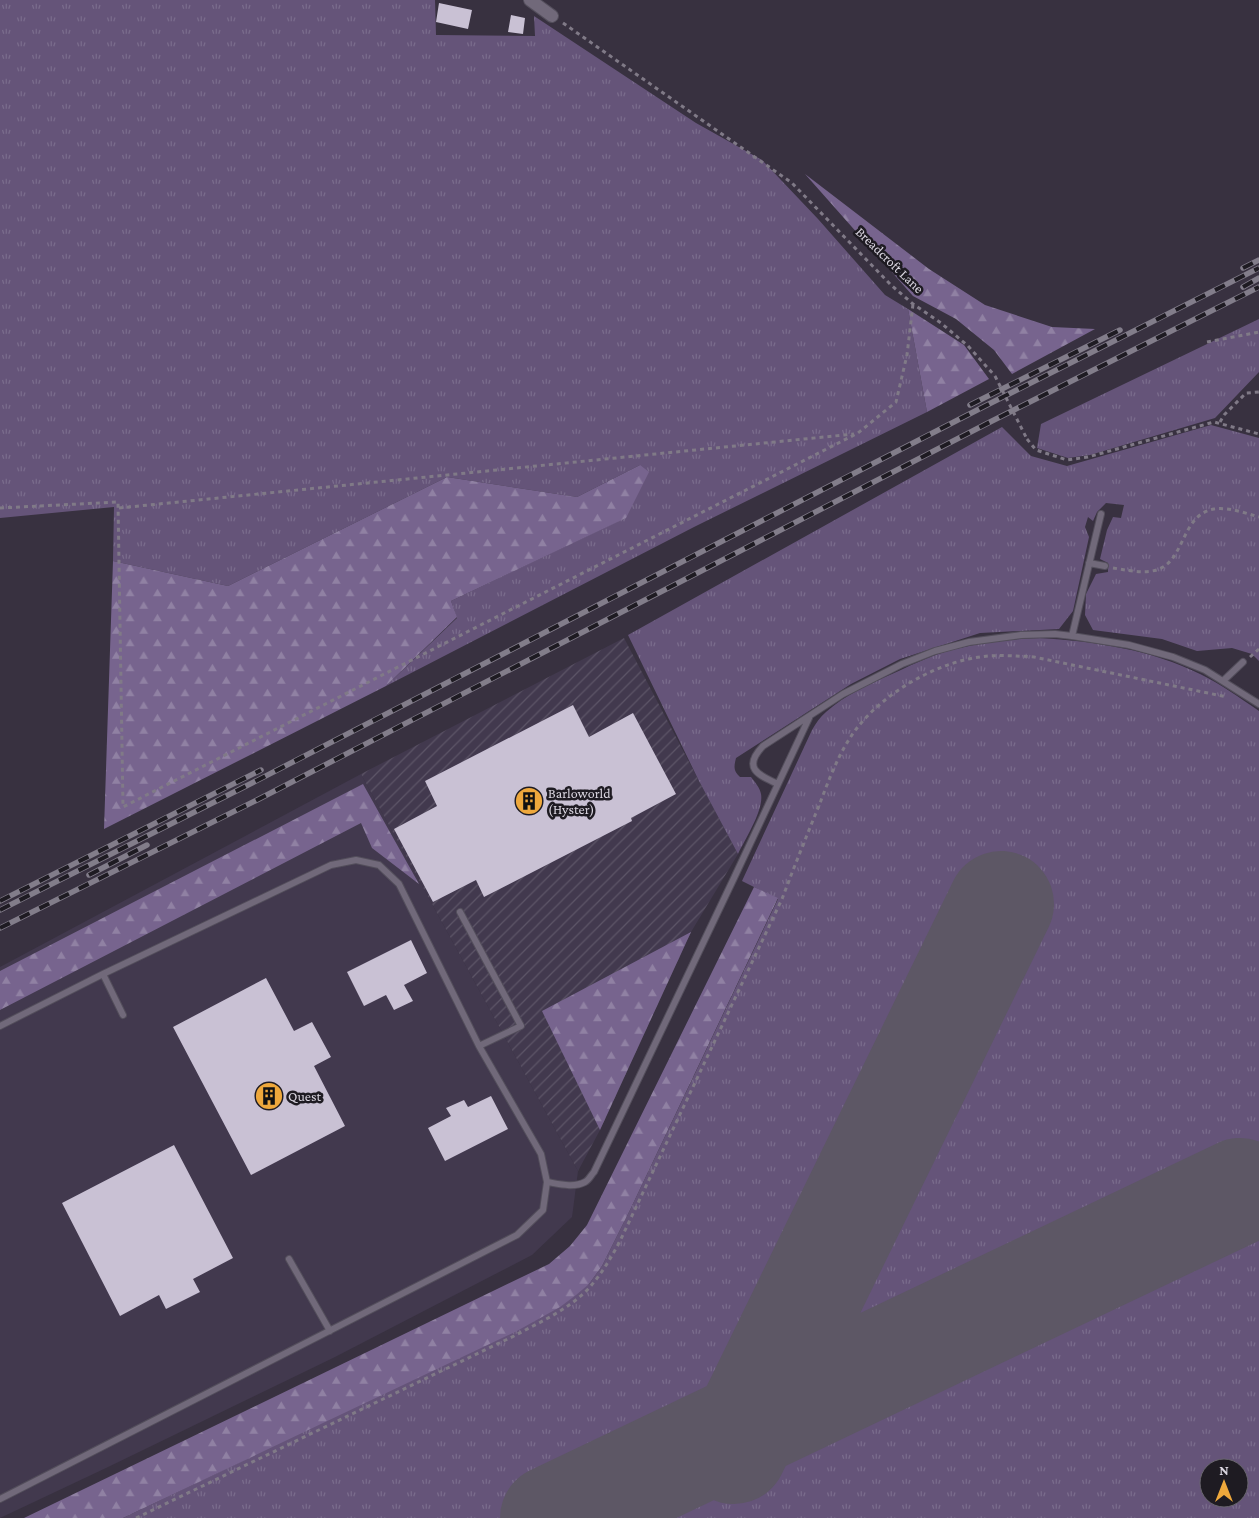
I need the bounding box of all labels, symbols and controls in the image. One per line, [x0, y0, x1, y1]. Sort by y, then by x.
street label: Breadcroft Lane [853, 224, 927, 296]
place label: Barloworld (Hyster) [548, 785, 611, 818]
building icon: Barloworld (Hyster) [514, 786, 544, 816]
building icon: Quest [254, 1081, 284, 1111]
place label: Quest [288, 1088, 321, 1104]
north arrow [1199, 1458, 1249, 1508]
text: N [1219, 1462, 1229, 1478]

